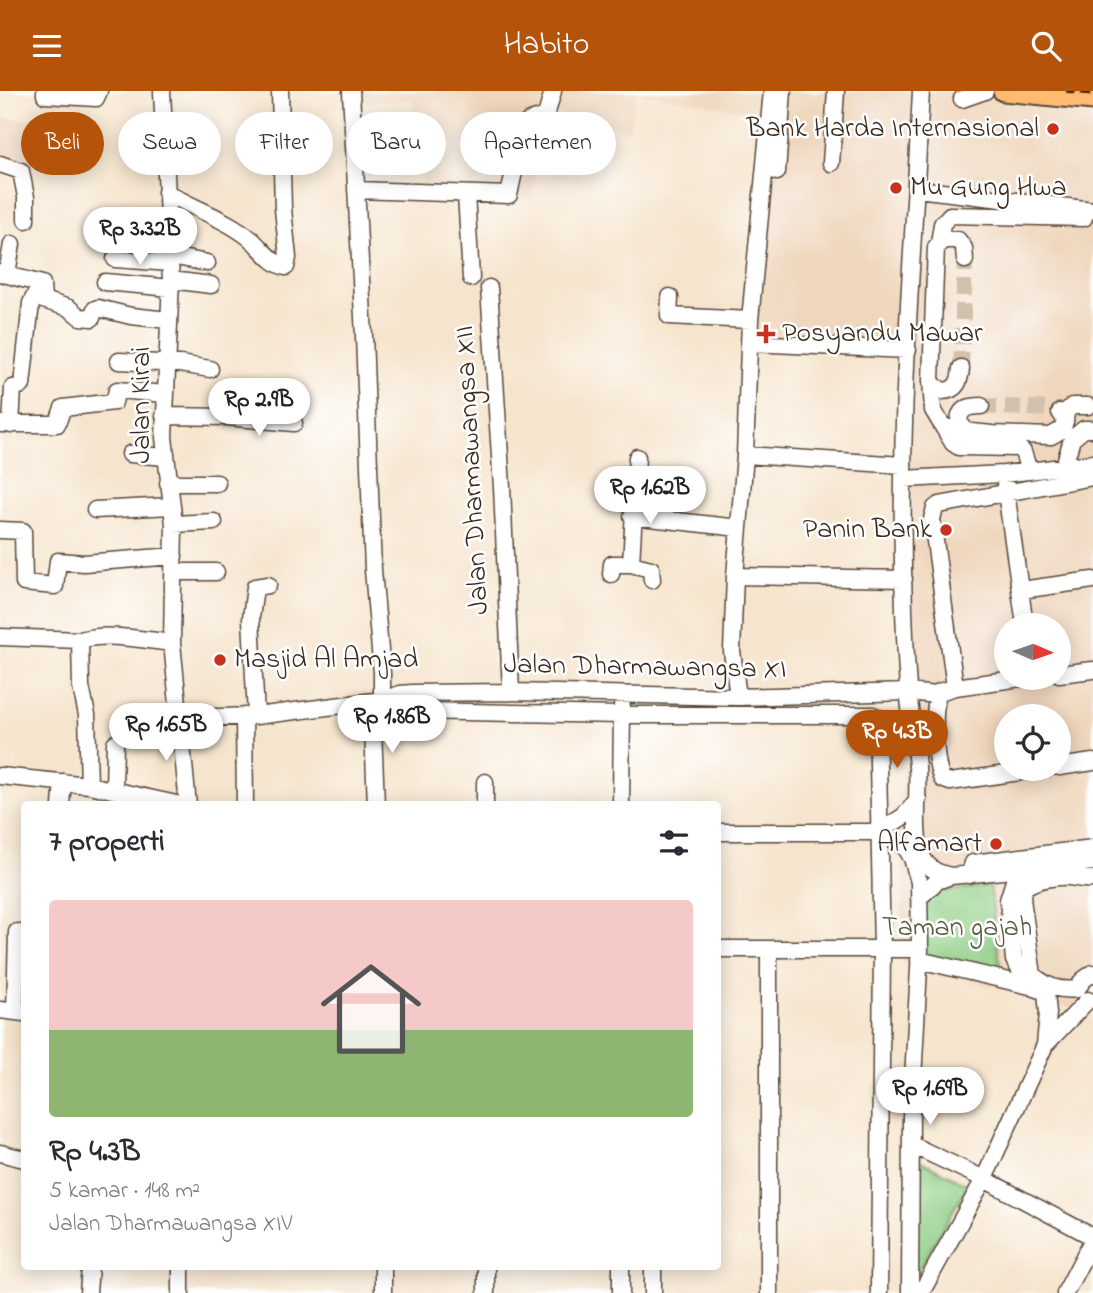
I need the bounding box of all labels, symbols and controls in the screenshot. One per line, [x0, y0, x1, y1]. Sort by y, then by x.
text: Habito [504, 22, 589, 69]
icon: menu [28, 27, 66, 65]
icon: search [1027, 27, 1065, 65]
place label: Bank Harda Internasional [746, 109, 1039, 150]
chip: Beli [21, 112, 104, 175]
chip: Sewa [118, 112, 221, 175]
chip: Filter [235, 112, 333, 175]
chip: Baru [347, 112, 446, 175]
chip: Apartemen [460, 112, 616, 175]
marker: Bank Harda Internasional [1045, 121, 1061, 137]
place label: Mu Gung Hwa [910, 168, 1067, 209]
marker: Mu Gung Hwa [888, 180, 904, 196]
pin: Rp 3.32B [68, 207, 212, 267]
text: Rp 3.32B [99, 213, 181, 246]
place label: Posyandu Mawar [782, 314, 983, 355]
street label: Jalan Dharmawangsa XII [445, 324, 501, 616]
marker: Posyandu Mawar [756, 324, 776, 344]
street label: Jalan Kirai [122, 347, 163, 463]
pin: Rp 2.9B [194, 379, 324, 438]
text: Rp 2.9B [224, 384, 294, 417]
pin: Rp 1.62B [578, 467, 722, 526]
text: Rp 1.62B [610, 472, 690, 505]
place label: Panin Bank [803, 510, 933, 551]
marker: Panin Bank [938, 522, 954, 538]
north arrow [994, 613, 1071, 689]
map controls [994, 613, 1071, 781]
place label: Masjid Al Amjad [234, 640, 418, 681]
street label: Jalan Dharmawangsa XI [503, 645, 787, 691]
marker: Masjid Al Amjad [212, 652, 228, 668]
pin: Rp 1.86B [320, 695, 464, 755]
text: Rp 1.86B [353, 701, 431, 734]
pin: Rp 1.65B [94, 703, 238, 763]
button: locate [994, 704, 1071, 781]
text: Rp 1.65B [125, 709, 207, 742]
pin: Rp 4.3B [832, 711, 962, 770]
text: Rp 4.3B [862, 716, 932, 749]
text: 7 properti [49, 821, 165, 865]
icon: filters [655, 824, 693, 862]
place label: Alfamart [877, 824, 982, 865]
marker: Alfamart [988, 836, 1004, 852]
park label: Taman gajah [882, 908, 1032, 949]
icon: home [308, 946, 434, 1072]
pin: Rp 1.69B [858, 1067, 1002, 1127]
text: Rp 1.69B [892, 1073, 968, 1106]
text: Rp 4.3B [49, 1131, 140, 1175]
text: 5 kamar · 148 m² [49, 1175, 200, 1208]
text: Jalan Dharmawangsa XIV [49, 1208, 292, 1241]

